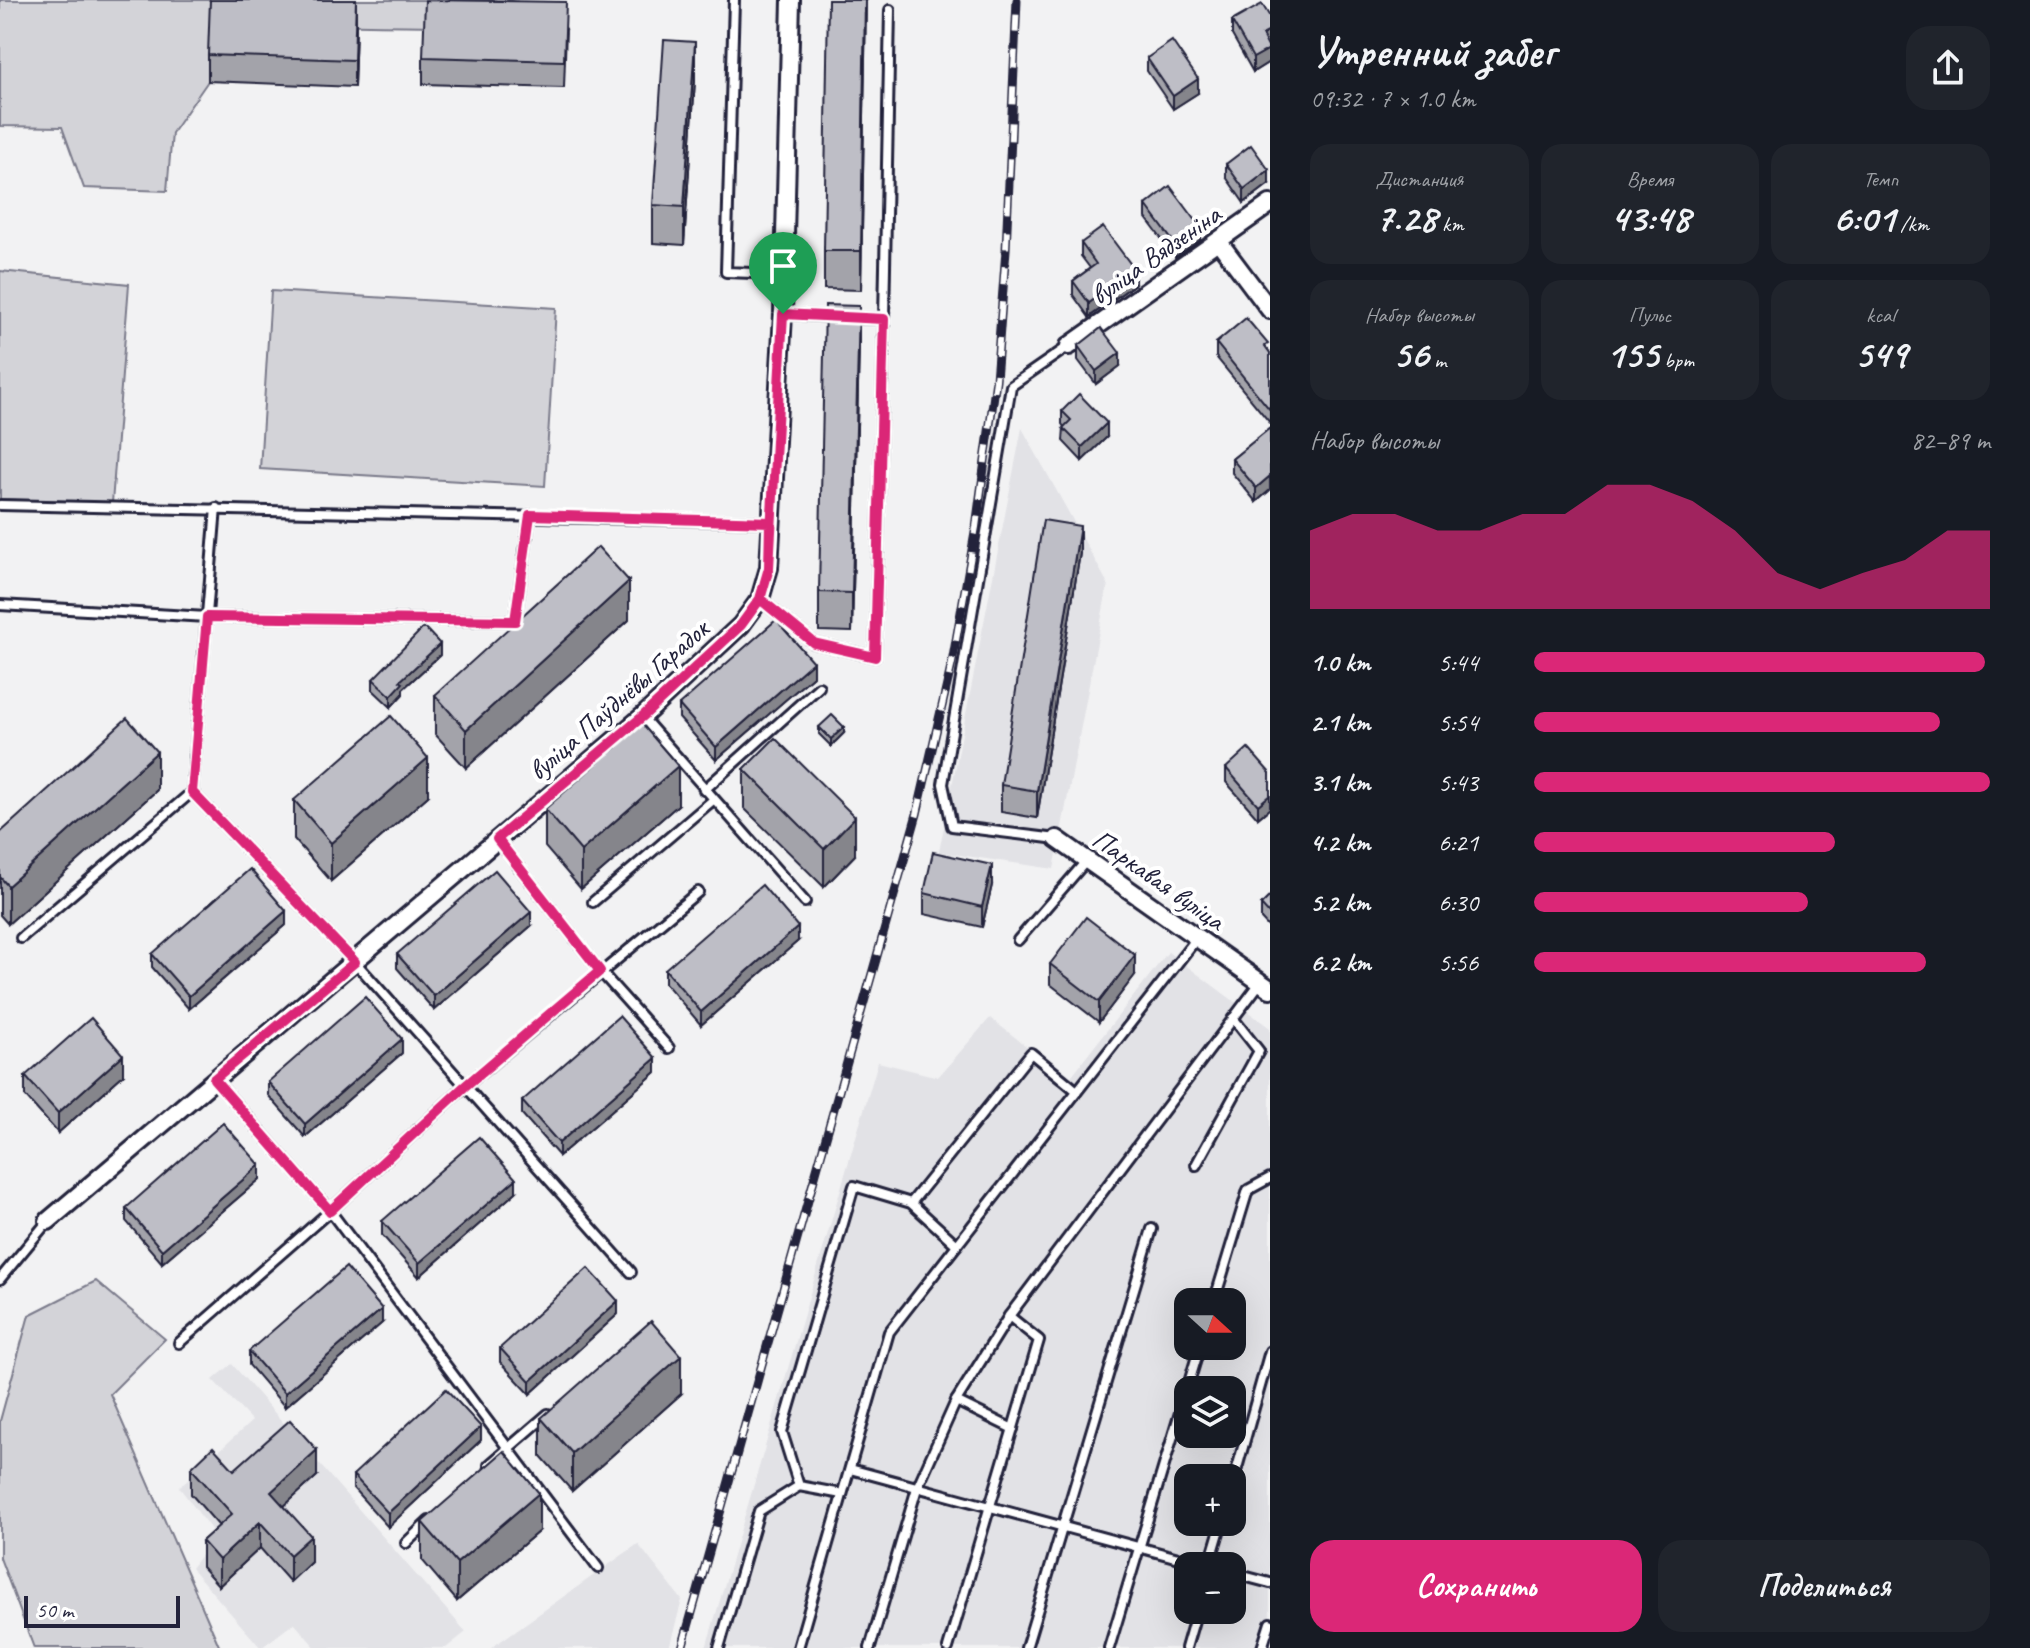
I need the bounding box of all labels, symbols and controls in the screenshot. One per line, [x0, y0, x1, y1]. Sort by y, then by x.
text: Утренний забег [1310, 24, 1555, 79]
button: share [1906, 26, 1990, 110]
text: 09:32 · 7 × 1.0 km [1310, 82, 1476, 115]
text: Дистанция [1375, 165, 1463, 193]
text: Время [1627, 165, 1673, 193]
text: Темп [1863, 165, 1898, 193]
text: 7.28 [1375, 193, 1437, 243]
text: 43:48 [1610, 193, 1690, 243]
text: 6:01 [1832, 193, 1895, 243]
street label: вуліца Вядзеніна [1083, 196, 1229, 312]
text: km [1437, 210, 1464, 238]
text: /km [1895, 210, 1929, 238]
pin [749, 232, 817, 314]
icon: arrive [761, 244, 805, 288]
text: Набор высоты [1365, 301, 1474, 329]
text: Пульс [1629, 301, 1671, 329]
text: kcal [1866, 301, 1895, 329]
text: 56 [1392, 329, 1429, 379]
text: 155 [1606, 329, 1659, 379]
text: 549 [1854, 329, 1907, 379]
text: m [1429, 346, 1446, 374]
text: bpm [1659, 346, 1694, 374]
text: Набор высоты [1310, 424, 1439, 457]
text: 82–89 m [1911, 424, 1990, 457]
street label: вуліца Паўднёвы Гарадок [521, 610, 717, 788]
text: 1.0 km [1310, 646, 1370, 679]
text: 5:44 [1438, 646, 1478, 679]
text: 2.1 km [1310, 706, 1370, 739]
text: 5:54 [1438, 706, 1478, 739]
text: 3.1 km [1310, 766, 1370, 799]
text: 5:43 [1438, 766, 1478, 799]
street label: Паркавая вуліца [1086, 821, 1233, 939]
text: 4.2 km [1310, 826, 1370, 859]
text: 6:21 [1438, 826, 1478, 859]
text: 5.2 km [1310, 886, 1370, 919]
text: 6:30 [1438, 886, 1478, 919]
text: 6.2 km [1310, 946, 1371, 979]
text: 5:56 [1438, 946, 1478, 979]
north arrow [1174, 1288, 1246, 1360]
map controls [1174, 1288, 1246, 1624]
button: layers [1174, 1376, 1246, 1448]
button: + [1174, 1464, 1246, 1536]
button: Сохранить [1310, 1540, 1642, 1632]
button: Поделиться [1658, 1540, 1990, 1632]
button: − [1174, 1552, 1246, 1624]
scale bar [24, 1592, 180, 1628]
text: 50 m [36, 1596, 73, 1624]

